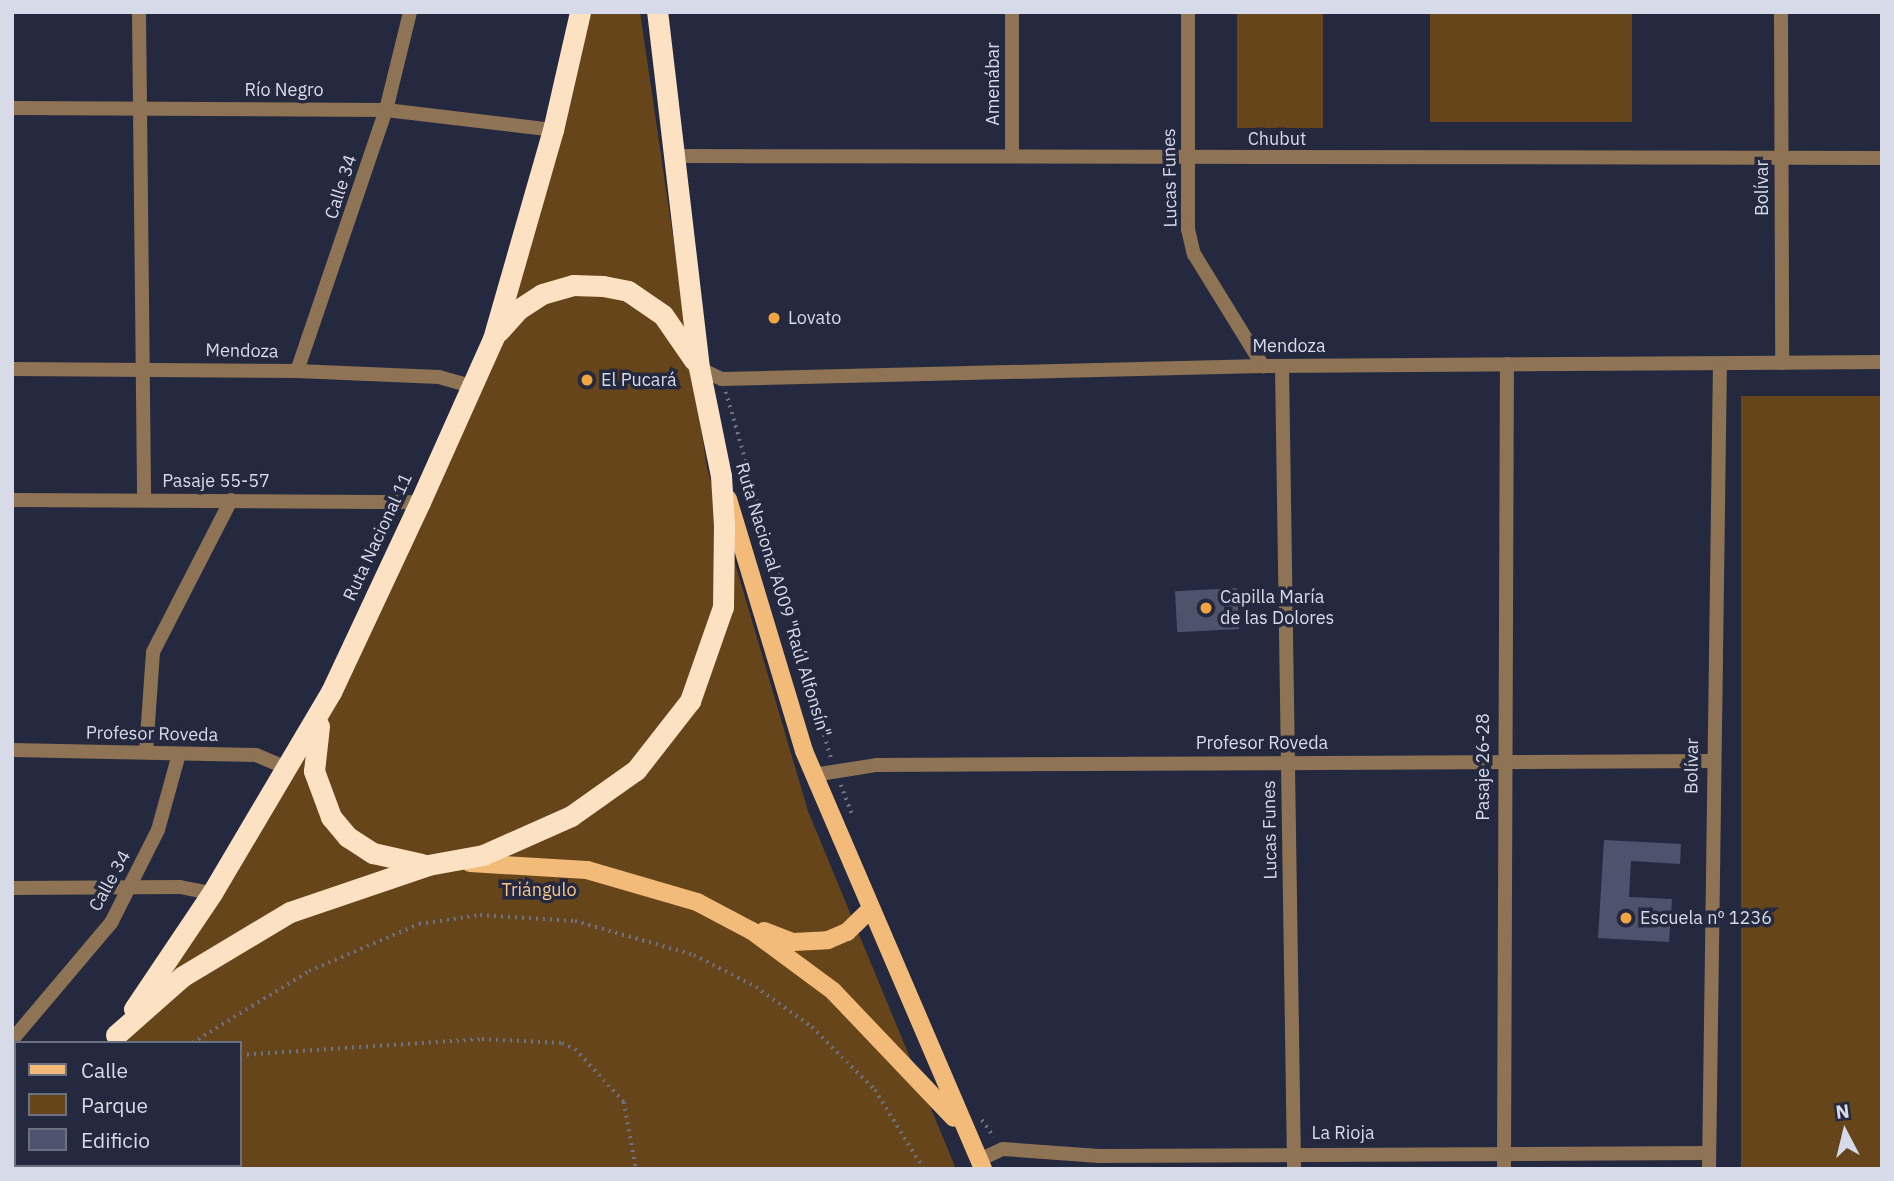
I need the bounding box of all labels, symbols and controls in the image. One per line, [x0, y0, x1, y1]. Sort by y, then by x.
street label: Amenábar [982, 42, 1004, 126]
street label: Río Negro [244, 79, 324, 101]
street label: Lucas Funes [1158, 128, 1182, 228]
street label: Chubut [1248, 128, 1306, 150]
street label: Calle 34 [320, 152, 362, 222]
street label: Bolívar [1751, 160, 1773, 216]
place label: Lovato [788, 307, 841, 329]
marker: Lovato [766, 310, 782, 326]
street label: Mendoza [1252, 335, 1326, 357]
street label: Mendoza [205, 340, 279, 362]
place label: El Pucará [601, 369, 677, 391]
marker: El Pucará [579, 372, 595, 388]
street label: Ruta Nacional A009 "Raúl Alfonsín" [731, 460, 835, 740]
street label: Pasaje 55-57 [162, 470, 270, 492]
street label: Ruta Nacional 11 [339, 470, 417, 604]
place label: Capilla María de las Dolores [1220, 587, 1334, 630]
marker: Capilla María de las Dolores [1198, 600, 1214, 616]
street label: Pasaje 26-28 [1472, 713, 1494, 821]
street label: Profesor Roveda [86, 722, 218, 746]
street label: Profesor Roveda [1196, 732, 1328, 754]
street label: Bolívar [1681, 738, 1703, 794]
street label: Lucas Funes [1258, 780, 1282, 880]
street label: Calle 34 [85, 847, 135, 915]
park label: Triángulo [501, 879, 577, 901]
place label: Escuela nº 1236 [1640, 907, 1772, 929]
marker: Escuela nº 1236 [1618, 910, 1634, 926]
legend [14, 1041, 242, 1167]
text: Calle [81, 1056, 128, 1084]
text: Parque [81, 1091, 148, 1119]
north arrow [1810, 1097, 1880, 1167]
text: N [1834, 1098, 1851, 1124]
street label: La Rioja [1311, 1122, 1375, 1144]
text: Edificio [81, 1126, 150, 1154]

